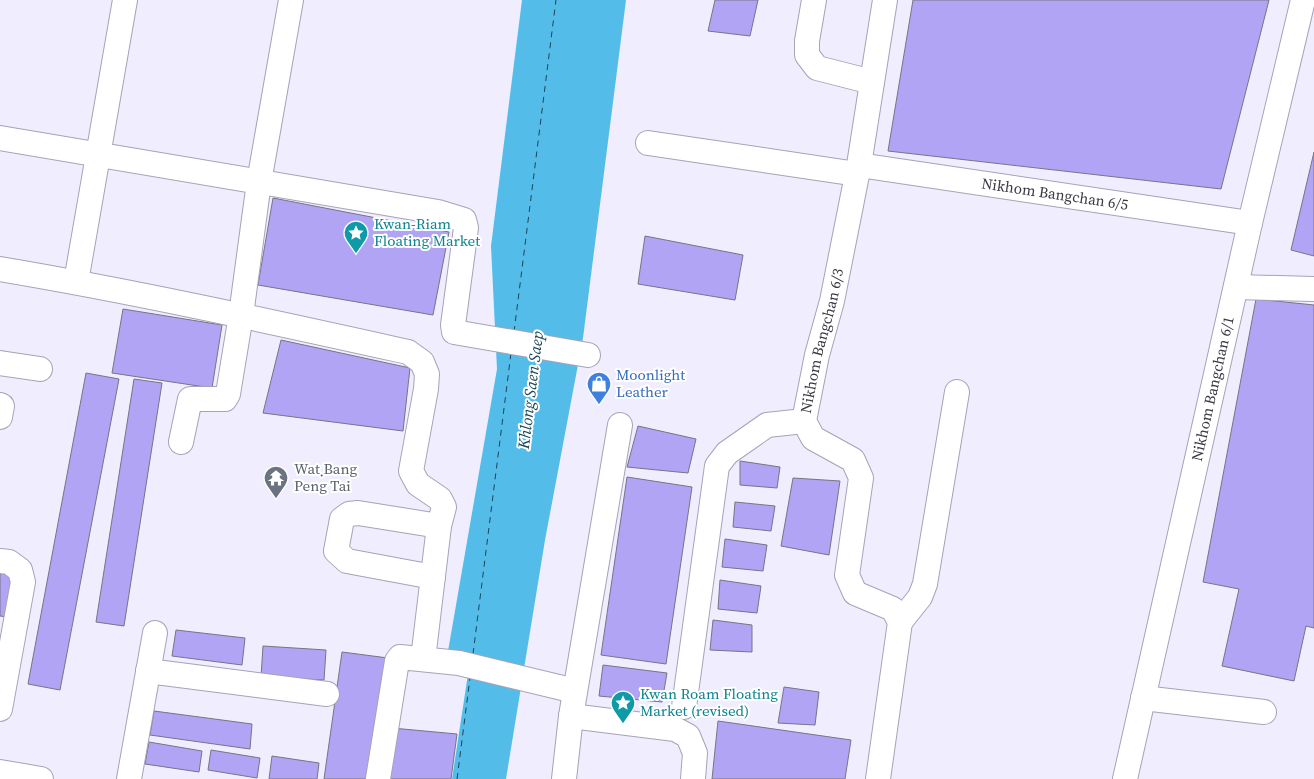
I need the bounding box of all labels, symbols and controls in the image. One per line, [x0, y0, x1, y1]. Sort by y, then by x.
street label: Nikhom Bangchan 6/5 [980, 172, 1130, 215]
place label: Kwan-Riam Floating Market [374, 213, 480, 251]
place icon: Kwan-Riam Floating Market [343, 220, 369, 254]
street label: Nikhom Bangchan 6/3 [795, 267, 848, 415]
street label: Nikhom Bangchan 6/1 [1186, 314, 1239, 463]
water label: Khlong Saen Saep [512, 330, 548, 451]
place label: Moonlight Leather [616, 364, 685, 402]
shop icon: Moonlight Leather [586, 371, 612, 405]
place label: Wat ฺBang Peng Tai [294, 458, 357, 496]
temple icon: Wat ฺBang Peng Tai [263, 465, 289, 499]
place label: Kwan Roam Floating Market (revised) [640, 683, 778, 721]
place icon: Kwan Roam Floating Market (revised) [610, 690, 636, 724]

